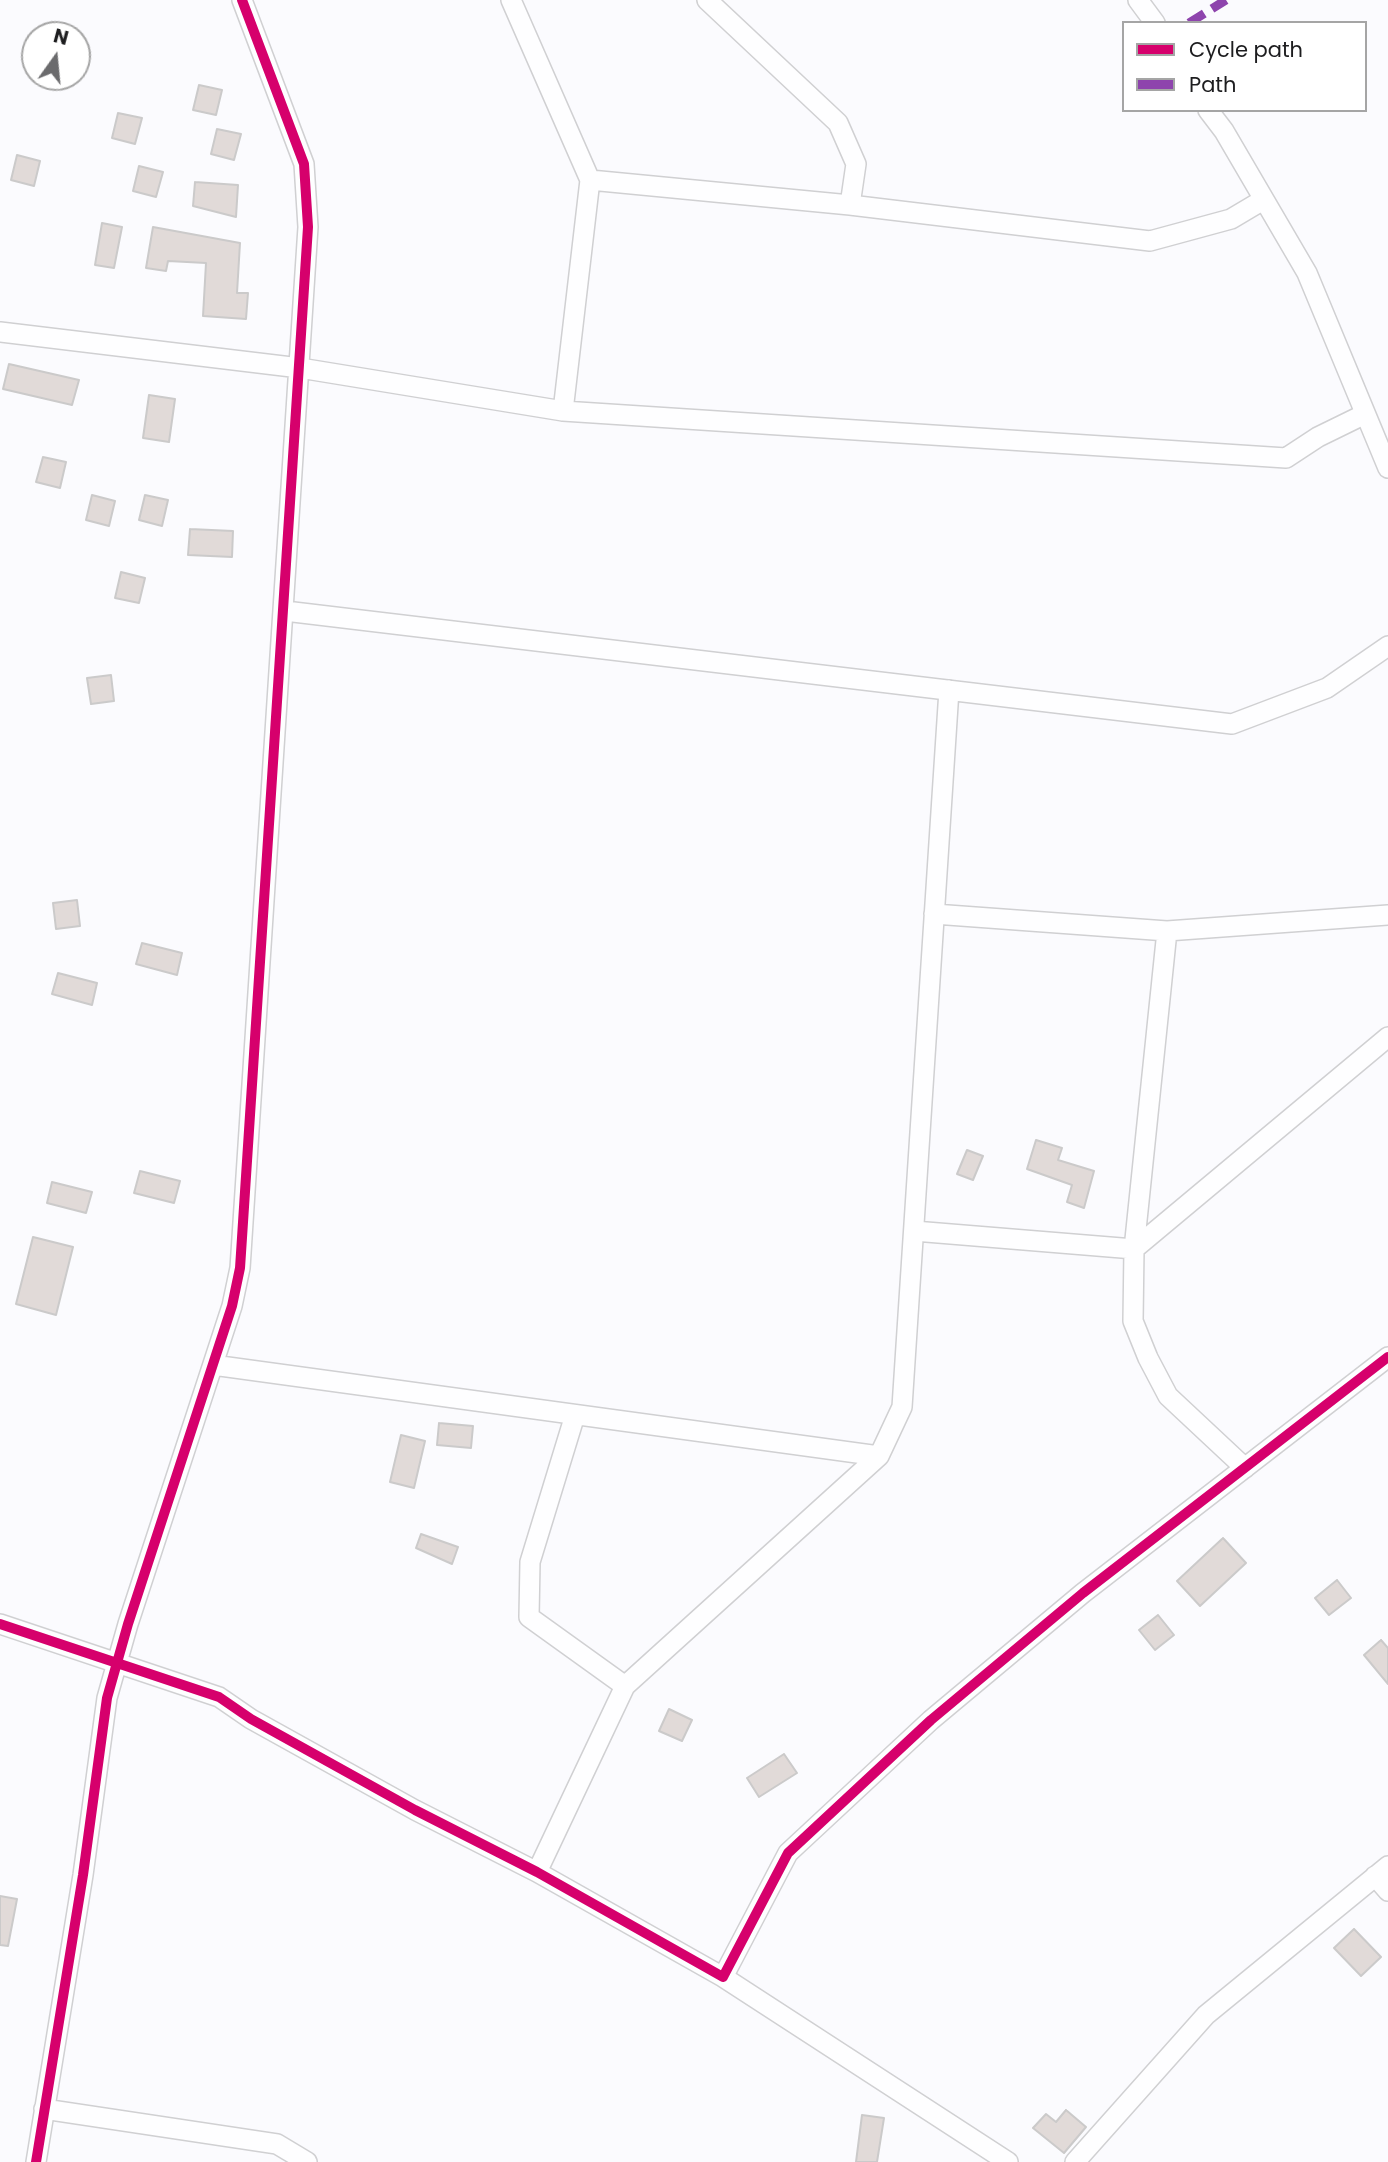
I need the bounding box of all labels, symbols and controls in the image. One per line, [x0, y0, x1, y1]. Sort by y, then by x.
north arrow [21, 21, 91, 91]
legend [1122, 21, 1367, 112]
text: N [51, 22, 71, 52]
text: Cycle path [1189, 35, 1303, 64]
text: Path [1189, 70, 1236, 99]

